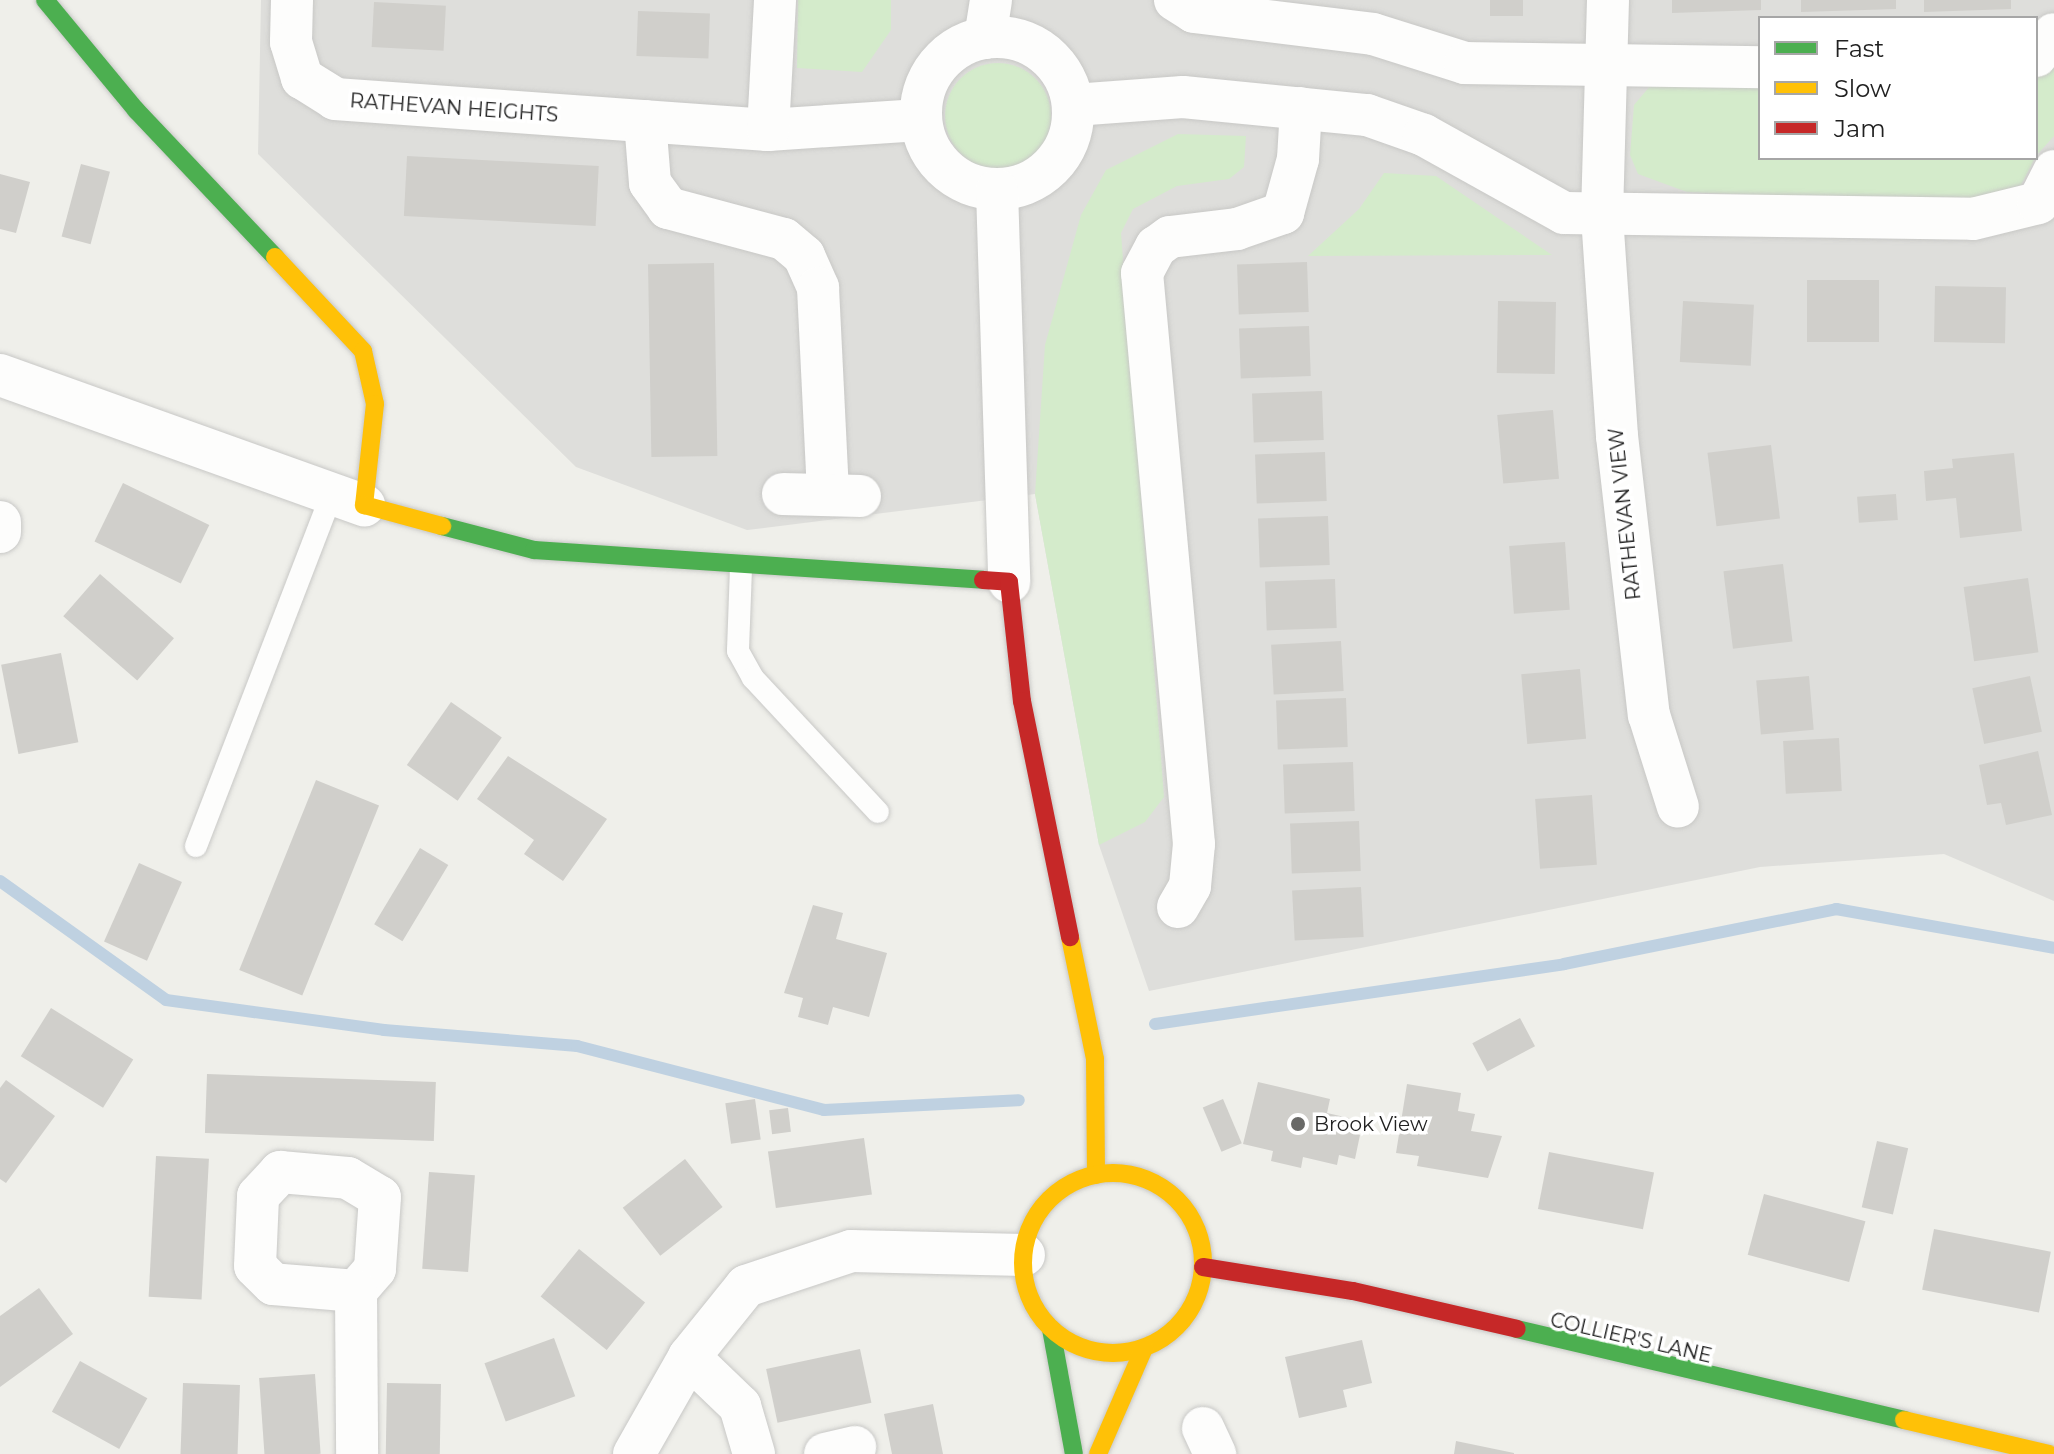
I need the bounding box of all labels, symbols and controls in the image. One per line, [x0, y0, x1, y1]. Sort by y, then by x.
legend [1758, 16, 2038, 160]
text: Fast [1834, 34, 1884, 63]
text: Slow [1834, 74, 1891, 103]
street label: RATHEVAN HEIGHTS [349, 89, 559, 127]
text: Jam [1834, 114, 1886, 143]
street label: RATHEVAN VIEW [1604, 427, 1646, 601]
place label: Brook View [1314, 1112, 1428, 1136]
marker: Brook View [1289, 1115, 1307, 1133]
street label: COLLIER'S LANE [1548, 1308, 1714, 1368]

